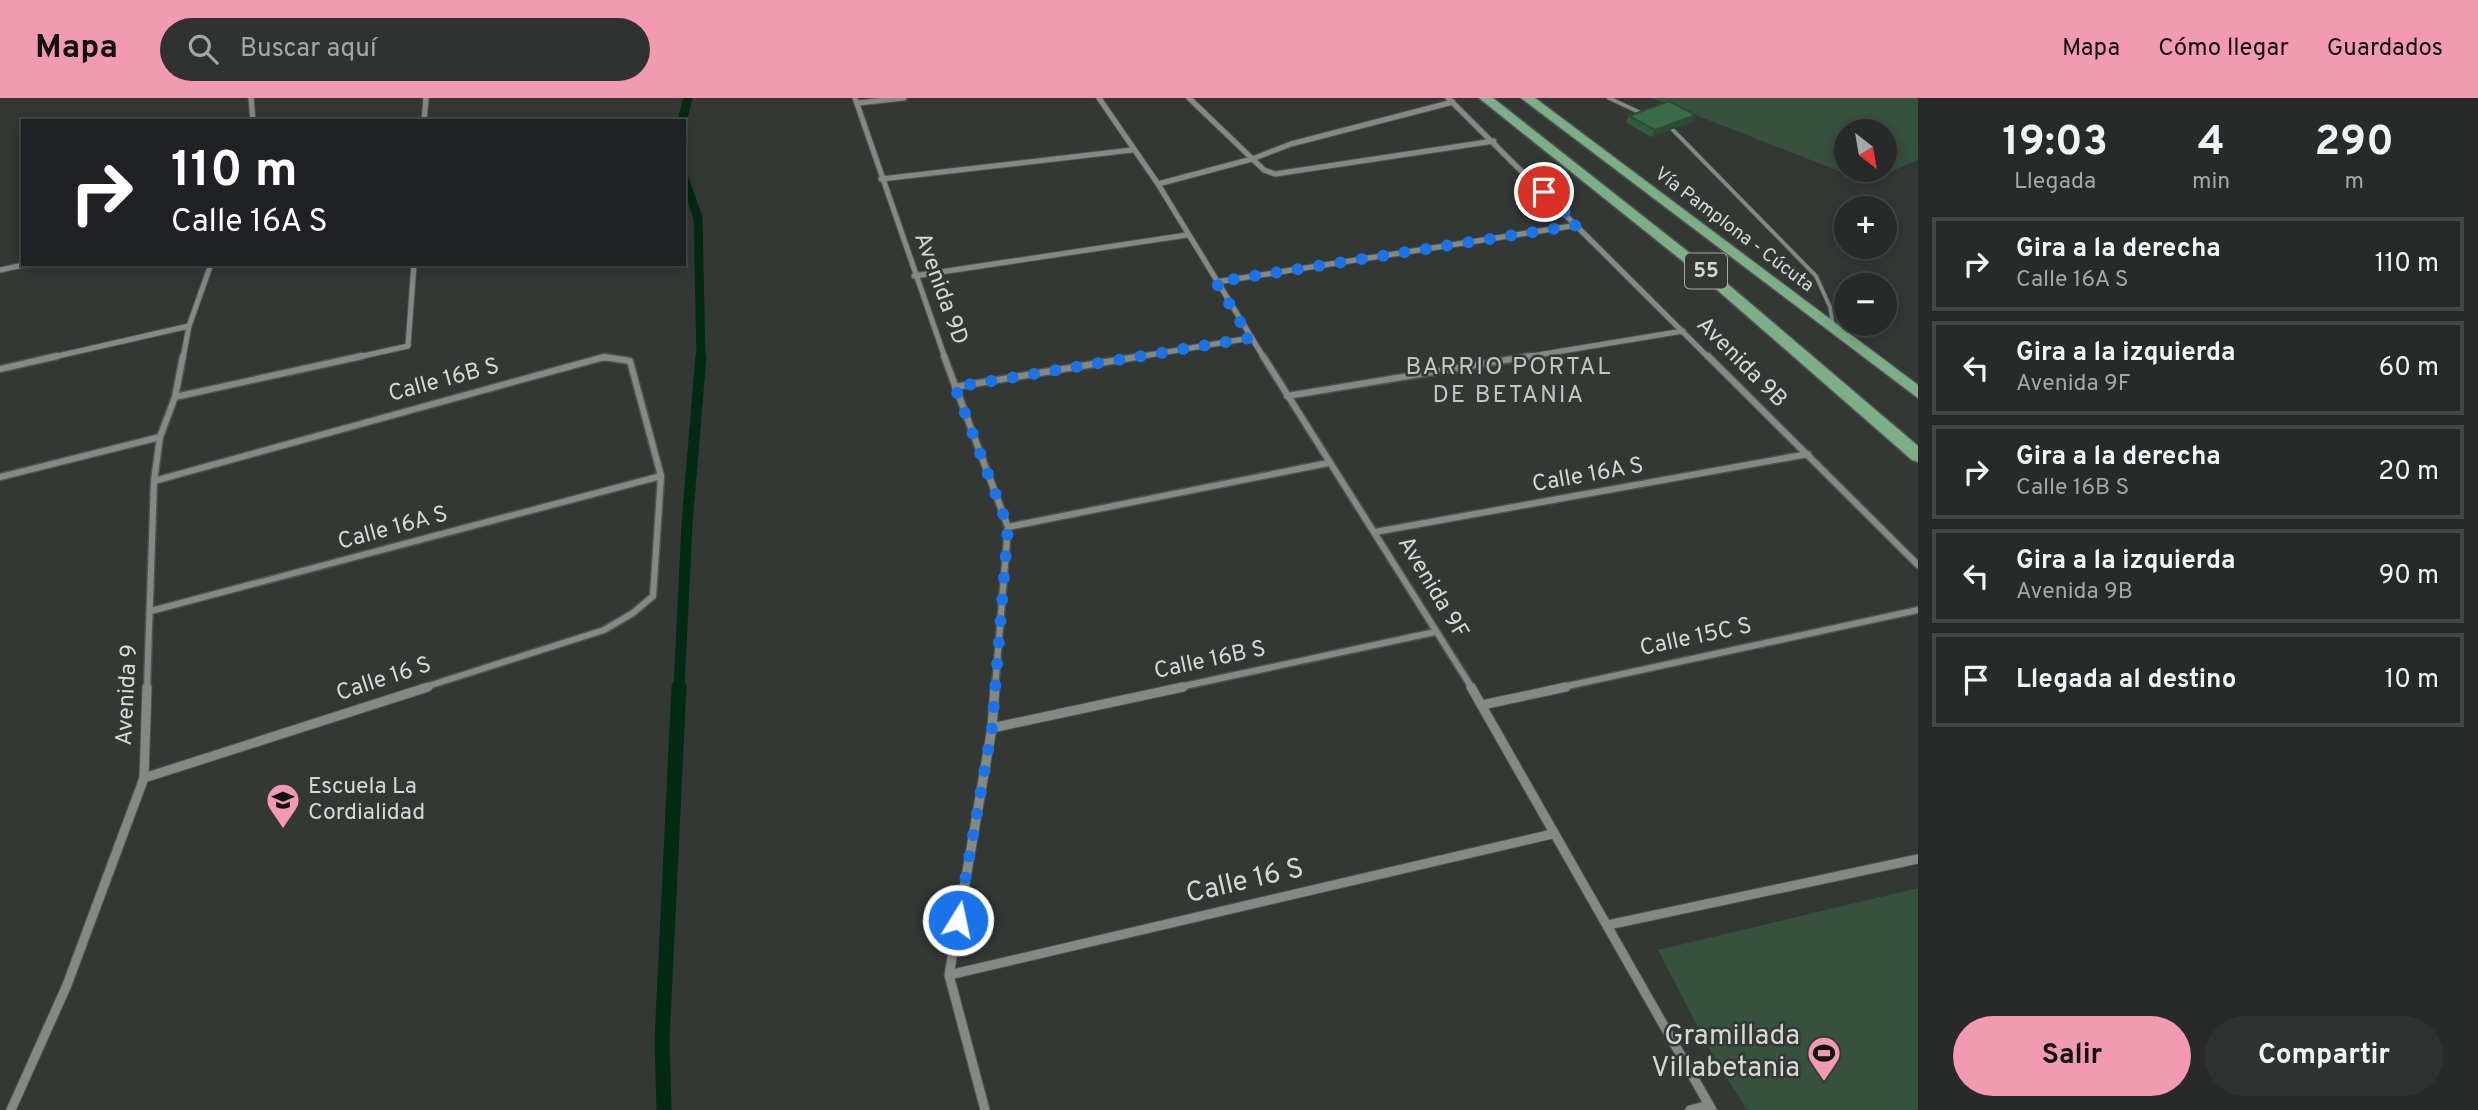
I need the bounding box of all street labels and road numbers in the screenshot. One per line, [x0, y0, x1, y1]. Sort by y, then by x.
street label: Vía Pamplona - Cúcuta [1650, 162, 1818, 298]
street label: Avenida 9D [906, 229, 974, 349]
road number: 55 [1685, 254, 1727, 288]
street label: Avenida 9B [1689, 311, 1793, 415]
street label: Calle 16B S [385, 352, 503, 410]
street label: Calle 16A S [1530, 452, 1646, 500]
street label: Calle 16A S [335, 500, 451, 558]
street label: Avenida 9F [1390, 531, 1474, 645]
street label: Calle 15C S [1637, 612, 1755, 664]
street label: Calle 16B S [1152, 635, 1268, 687]
street label: Avenida 9 [111, 643, 145, 747]
street label: Calle 16 S [333, 651, 435, 709]
street label: Calle 16 S [1183, 851, 1307, 913]

